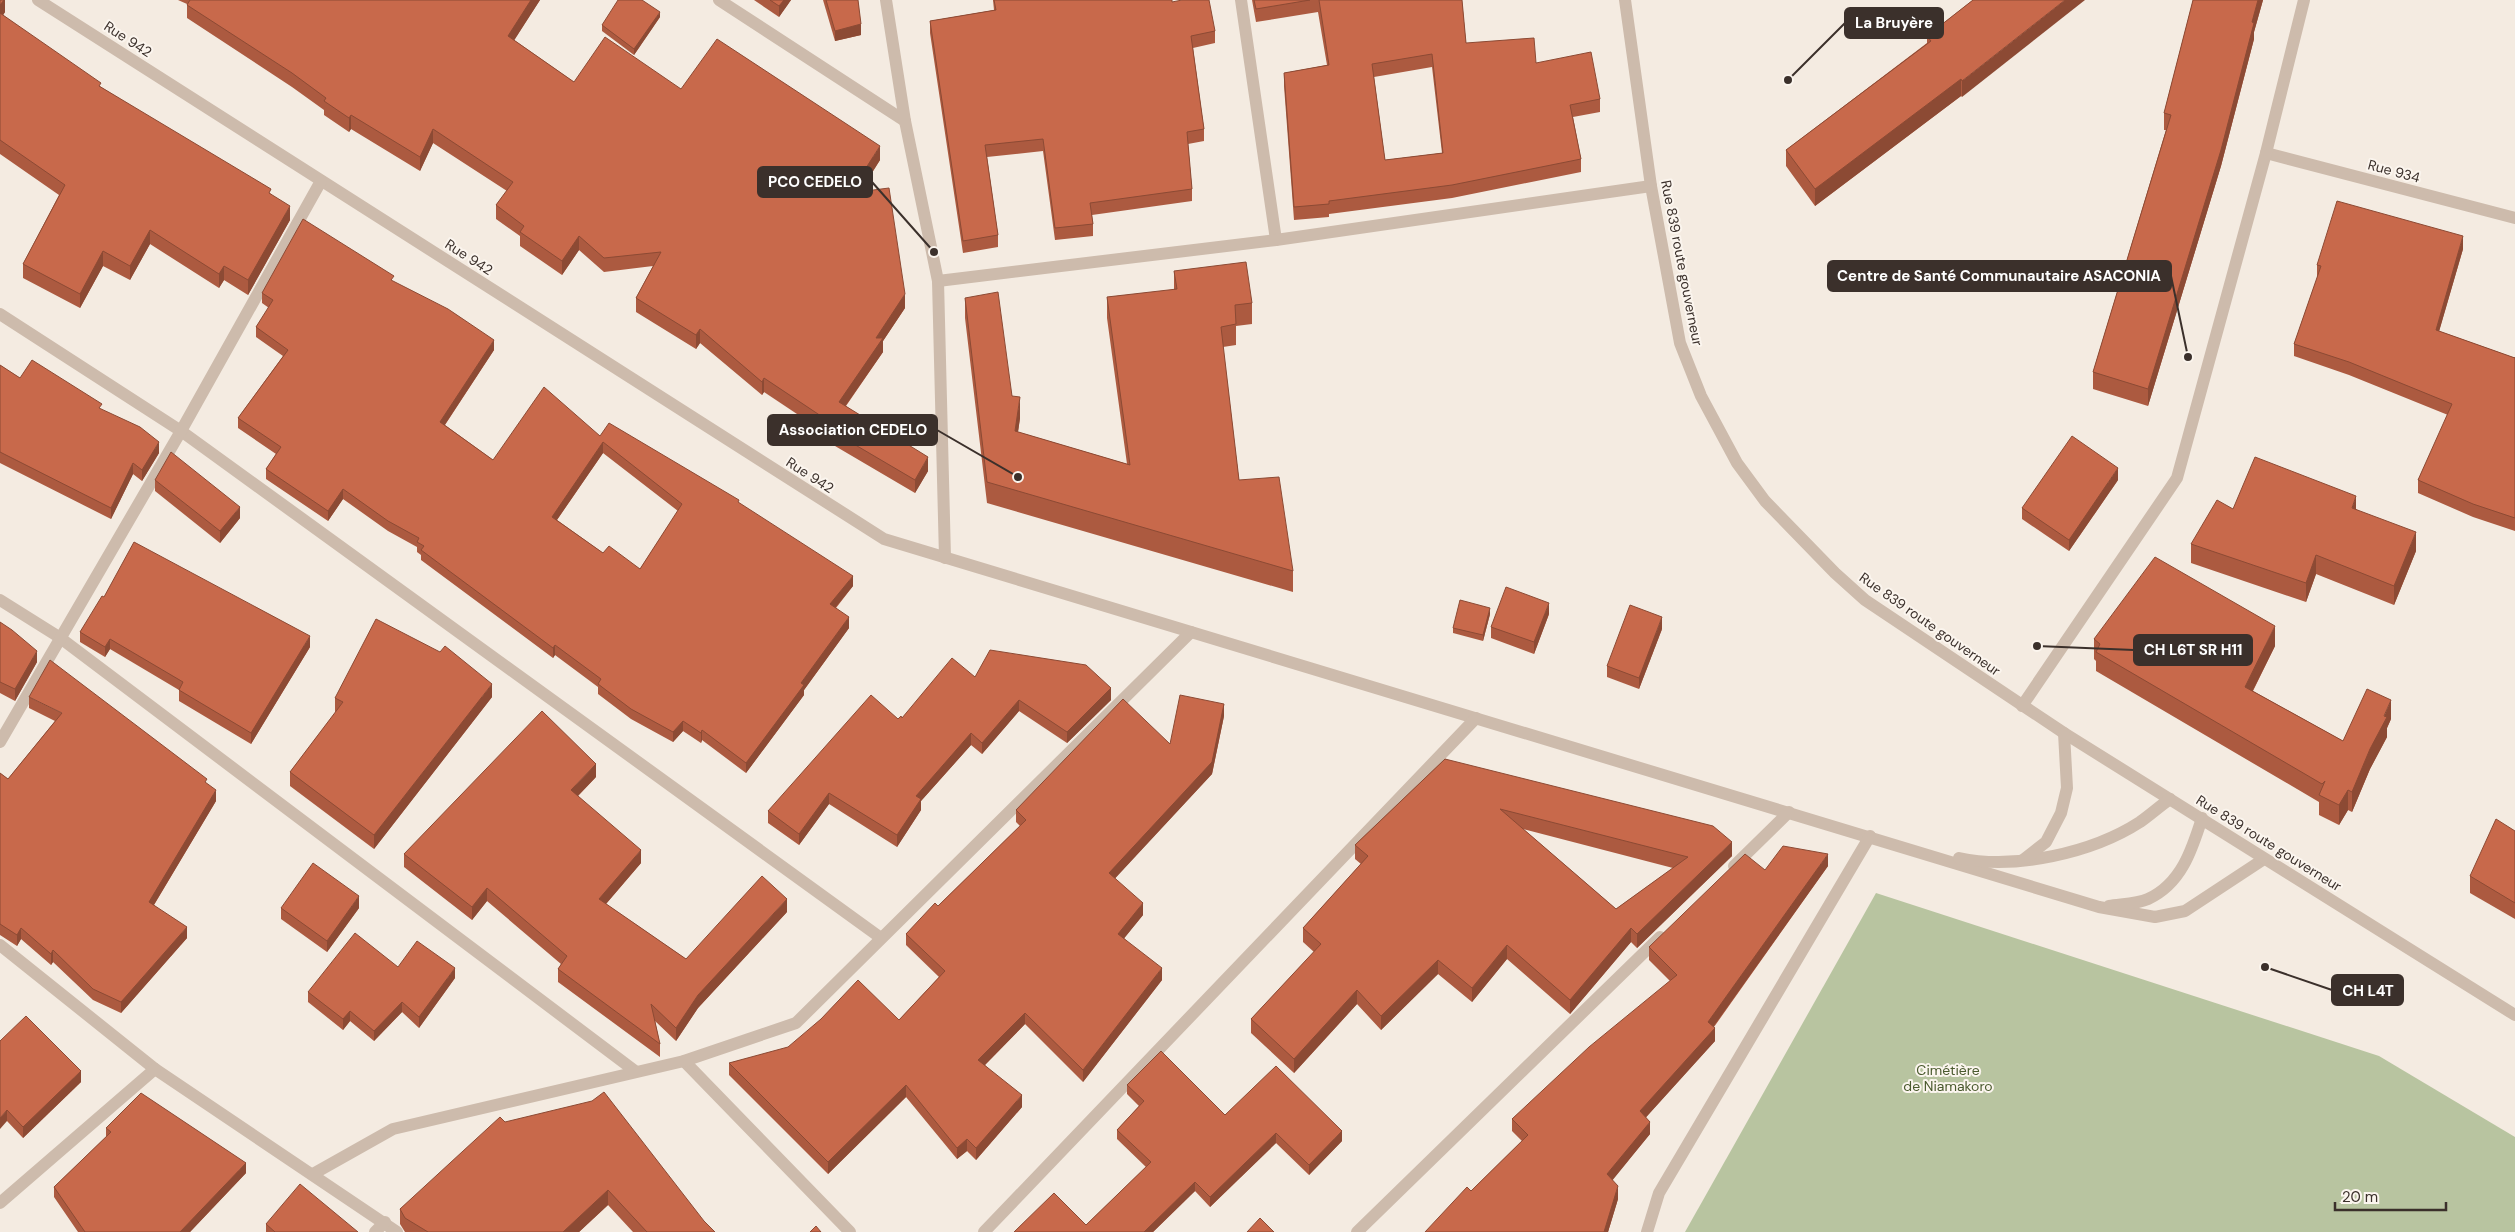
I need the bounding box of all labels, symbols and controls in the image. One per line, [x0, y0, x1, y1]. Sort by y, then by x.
callout: La Bruyère [1845, 8, 1943, 38]
text: La Bruyère [1855, 13, 1933, 33]
street label: Rue 942 [101, 17, 155, 61]
street label: Rue 934 [2366, 155, 2423, 187]
callout: PCO CEDELO [758, 167, 872, 197]
text: PCO CEDELO [768, 172, 862, 192]
street label: Rue 839 route gouverneur [1657, 179, 1707, 347]
street label: Rue 942 [442, 235, 496, 279]
callout: Centre de Santé Communautaire ASACONIA [1828, 261, 2171, 291]
text: Centre de Santé Communautaire ASACONIA [1837, 266, 2161, 286]
callout: Association CEDELO [768, 415, 937, 445]
text: Association CEDELO [779, 420, 928, 440]
street label: Rue 942 [783, 453, 837, 497]
street label: Rue 839 route gouverneur [1856, 568, 2004, 680]
callout: CH L6T SR H11 [2134, 635, 2252, 665]
text: CH L6T SR H11 [2144, 640, 2242, 660]
street label: Rue 839 route gouverneur [2193, 791, 2345, 895]
callout: CH L4T [2332, 975, 2403, 1005]
text: CH L4T [2342, 981, 2394, 1001]
park label: Cimétière de Niamakoro [1903, 1061, 1993, 1095]
scale bar [2335, 1180, 2446, 1212]
text: 20 m [2342, 1187, 2378, 1207]

